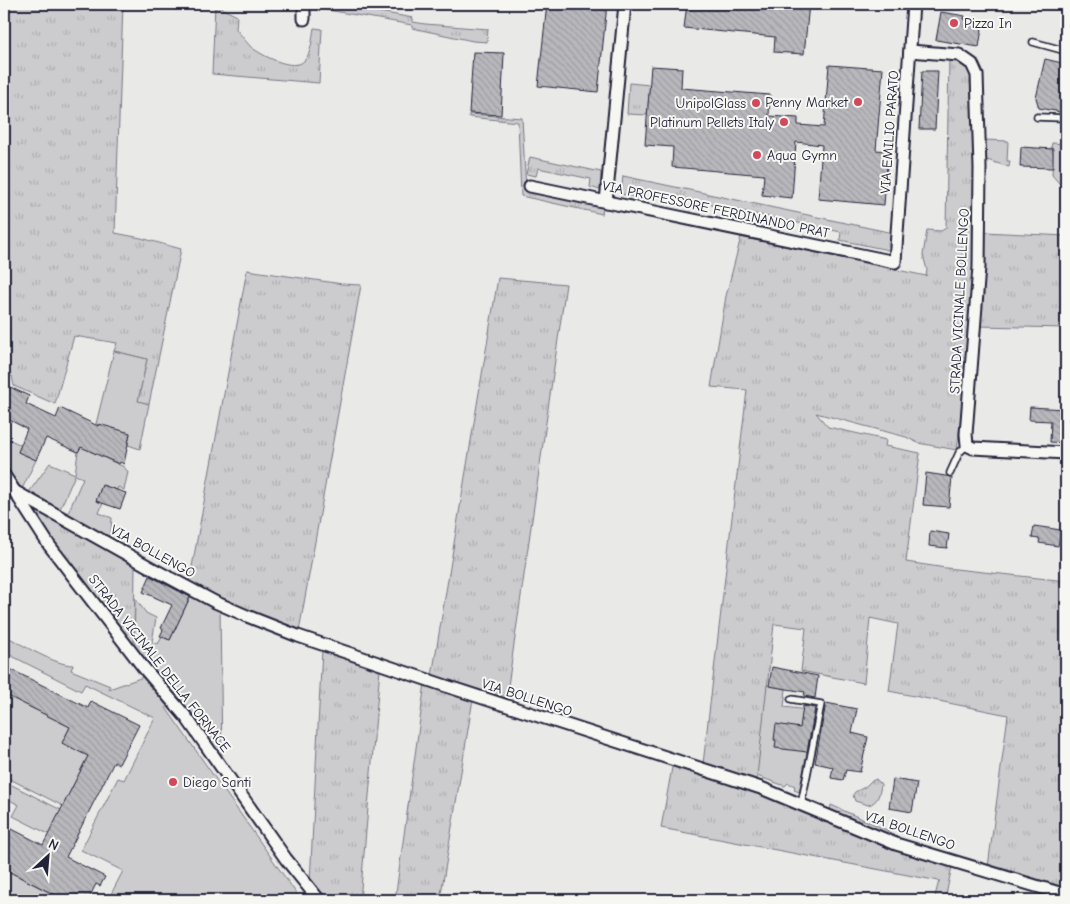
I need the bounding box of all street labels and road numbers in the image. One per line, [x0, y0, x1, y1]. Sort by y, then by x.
street label: VIA EMILIO PARATO [877, 70, 902, 194]
street label: VIA PROFESSORE FERDINANDO PRAT [601, 177, 832, 242]
street label: STRADA VICINALE BOLLENGO [946, 208, 973, 394]
street label: VIA BOLLENGO [107, 521, 198, 582]
street label: STRADA VICINALE DELLA FORNACE [85, 571, 234, 756]
street label: VIA BOLLENGO [479, 675, 574, 720]
street label: VIA BOLLENGO [863, 807, 957, 854]

